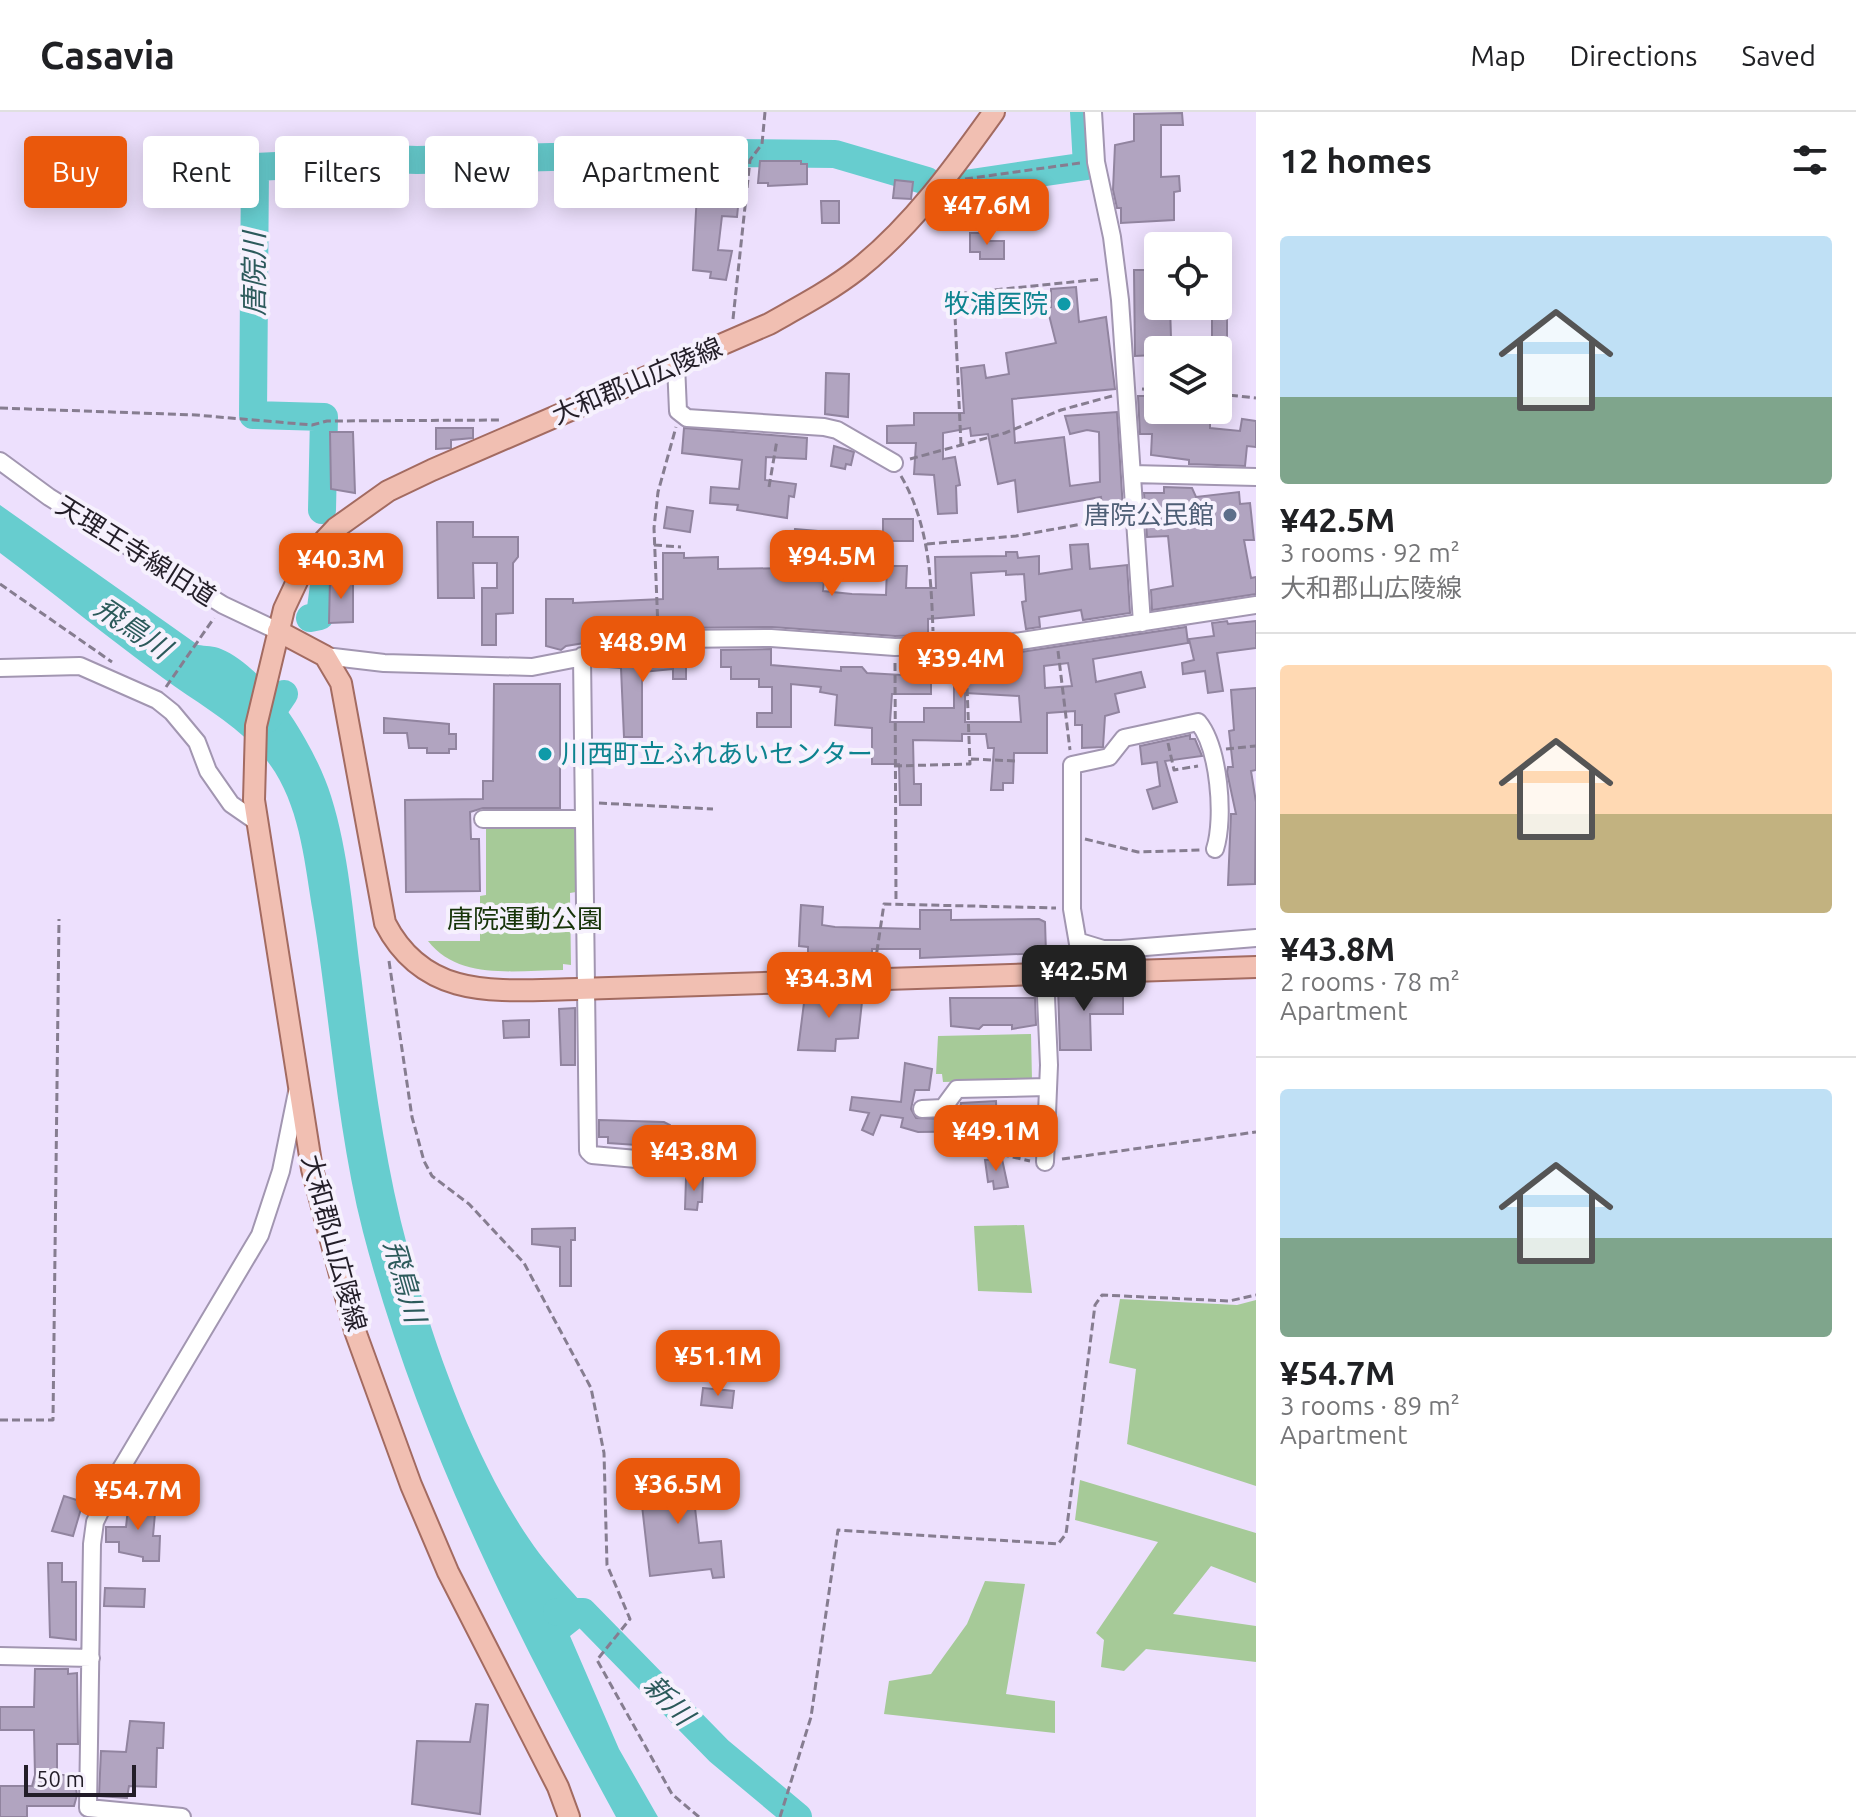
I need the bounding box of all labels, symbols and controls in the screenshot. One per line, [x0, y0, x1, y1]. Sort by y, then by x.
text: Casavia [40, 34, 175, 76]
text: Map [1470, 40, 1526, 71]
text: Directions [1570, 40, 1697, 71]
text: Saved [1741, 40, 1816, 71]
chip: Buy [24, 136, 127, 208]
chip: Rent [143, 136, 259, 208]
chip: Filters [275, 136, 409, 208]
chip: New [425, 136, 538, 208]
chip: Apartment [554, 136, 748, 208]
icon: filters [1788, 138, 1832, 182]
text: 12 homes [1280, 141, 1432, 179]
pin: ¥47.6M [922, 179, 1052, 247]
text: ¥47.6M [943, 190, 1031, 219]
water label: 唐院川 [238, 229, 269, 316]
map controls [1144, 232, 1232, 424]
button: locate [1144, 232, 1232, 320]
icon: home [1484, 288, 1628, 432]
place label: 牧浦医院 [944, 289, 1048, 318]
marker: 牧浦医院 [1055, 295, 1073, 313]
street label: 大和郡山広陵線 [547, 332, 726, 429]
button: layers [1144, 336, 1232, 424]
street label: 天理王寺線旧道 [51, 490, 221, 611]
place label: 唐院公民館 [1084, 500, 1214, 529]
text: ¥42.5M [1280, 500, 1395, 538]
marker: 唐院公民館 [1221, 506, 1239, 524]
pin: ¥94.5M [767, 530, 897, 598]
pin: ¥40.3M [276, 533, 406, 601]
text: 3 rooms · 92 m² [1280, 538, 1460, 567]
text: ¥94.5M [788, 541, 876, 570]
text: ¥40.3M [297, 544, 385, 573]
text: 大和郡山広陵線 [1280, 573, 1462, 602]
water label: 飛鳥川 [90, 591, 179, 666]
pin: ¥48.9M [578, 616, 708, 684]
text: ¥48.9M [599, 627, 687, 656]
pin: ¥39.4M [896, 632, 1026, 700]
text: ¥39.4M [917, 643, 1005, 672]
icon: home [1484, 717, 1628, 861]
place label: 川西町立ふれあいセンター [561, 739, 873, 768]
marker: 川西町立ふれあいセンター [536, 745, 554, 763]
park label: 唐院運動公園 [447, 904, 603, 933]
text: ¥43.8M [1280, 929, 1395, 967]
pin: ¥42.5M [1019, 945, 1149, 1013]
pin: ¥34.3M [764, 952, 894, 1020]
text: ¥42.5M [1040, 956, 1128, 985]
text: ¥34.3M [785, 963, 873, 992]
text: 2 rooms · 78 m² [1280, 967, 1460, 996]
text: Apartment [1280, 996, 1407, 1025]
pin: ¥49.1M [931, 1105, 1061, 1173]
text: ¥49.1M [952, 1116, 1040, 1145]
pin: ¥43.8M [629, 1125, 759, 1193]
text: ¥43.8M [650, 1136, 738, 1165]
icon: home [1484, 1141, 1628, 1285]
street label: 大和郡山広陵線 [297, 1151, 372, 1335]
water label: 飛鳥川 [379, 1236, 433, 1328]
pin: ¥51.1M [653, 1330, 783, 1398]
text: ¥51.1M [674, 1341, 762, 1370]
text: ¥54.7M [1280, 1353, 1395, 1391]
text: 3 rooms · 89 m² [1280, 1391, 1460, 1420]
text: Apartment [1280, 1420, 1407, 1449]
pin: ¥36.5M [613, 1458, 743, 1526]
pin: ¥54.7M [73, 1464, 203, 1532]
text: ¥36.5M [634, 1469, 722, 1498]
text: ¥54.7M [94, 1475, 182, 1504]
water label: 新川 [639, 1669, 702, 1733]
scale bar [24, 1761, 136, 1797]
text: 50 m [36, 1766, 85, 1791]

